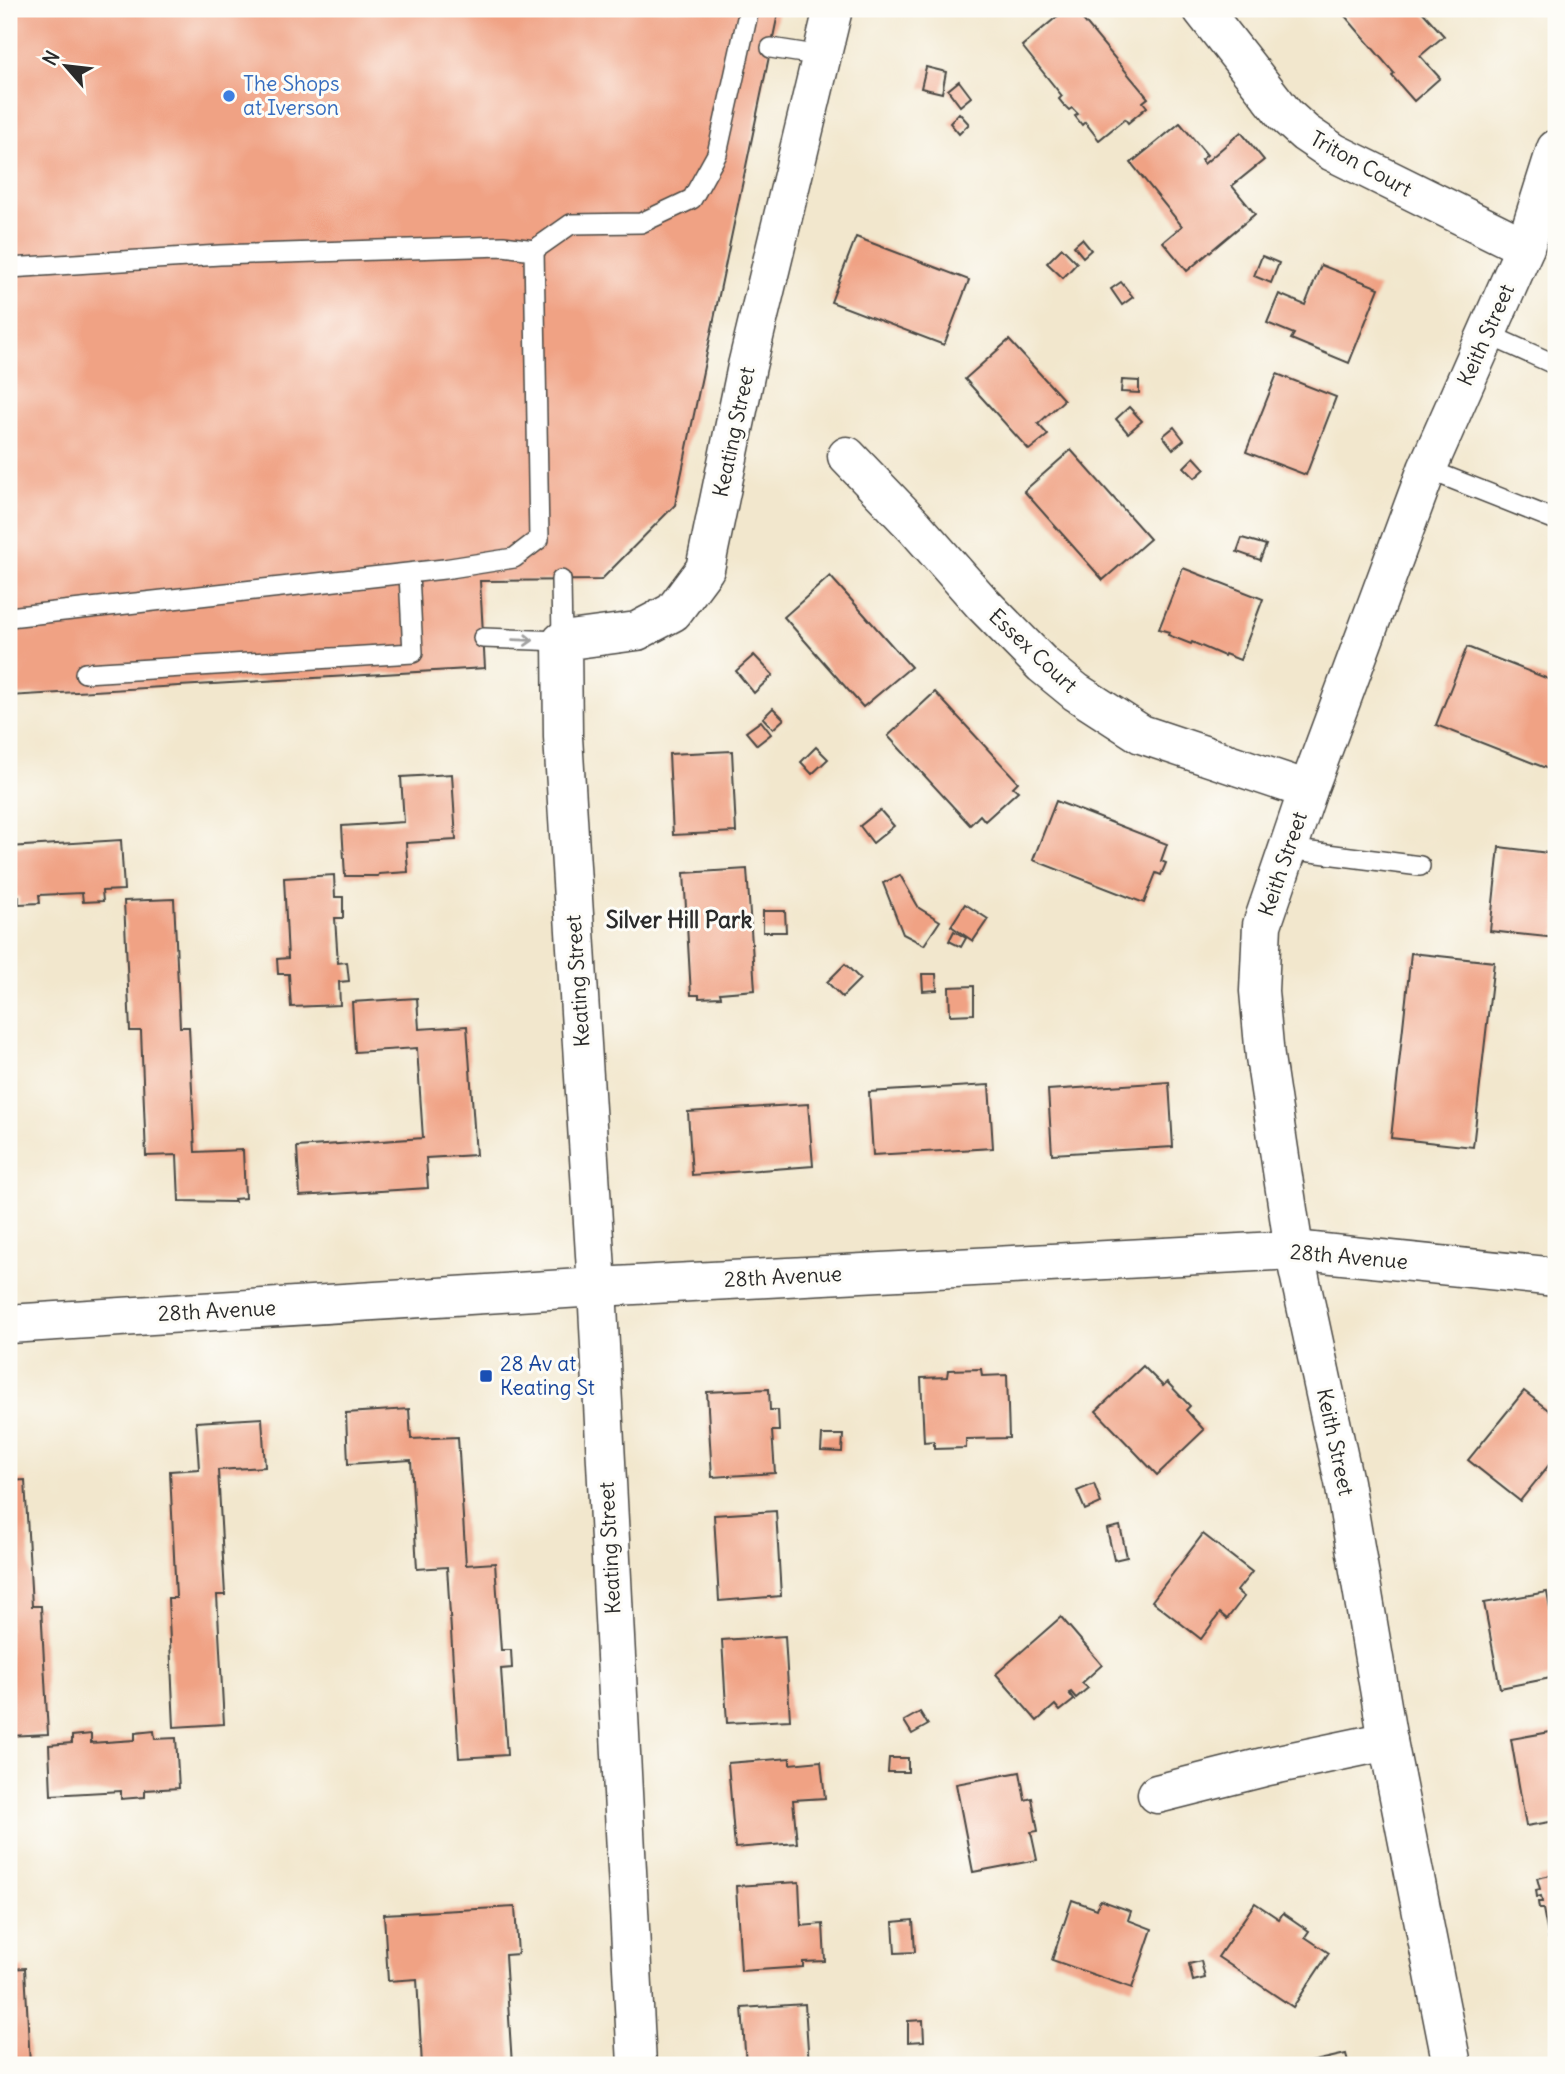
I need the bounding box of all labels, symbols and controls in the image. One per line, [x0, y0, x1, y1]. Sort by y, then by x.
north arrow [32, 32, 102, 102]
text: N [37, 47, 65, 69]
place label: The Shops at Iverson [243, 70, 340, 121]
marker: The Shops at Iverson [221, 88, 237, 104]
street label: Triton Court [1306, 125, 1417, 203]
street label: Keith Street [1451, 280, 1520, 390]
street label: Keating Street [707, 364, 760, 499]
street label: Essex Court [983, 603, 1083, 699]
one-way arrow [511, 633, 534, 646]
street label: Keith Street [1252, 808, 1313, 920]
district label: Silver Hill Park [606, 905, 752, 934]
street label: Keating Street [559, 914, 596, 1048]
street label: 28th Avenue [1289, 1238, 1409, 1275]
street label: 28th Avenue [723, 1260, 843, 1293]
street label: 28th Avenue [157, 1294, 277, 1327]
place label: 28 Av at Keating St [500, 1350, 595, 1401]
marker: 28 Av at Keating St [478, 1368, 494, 1384]
street label: Keith Street [1311, 1386, 1360, 1498]
street label: Keating Street [593, 1481, 626, 1615]

